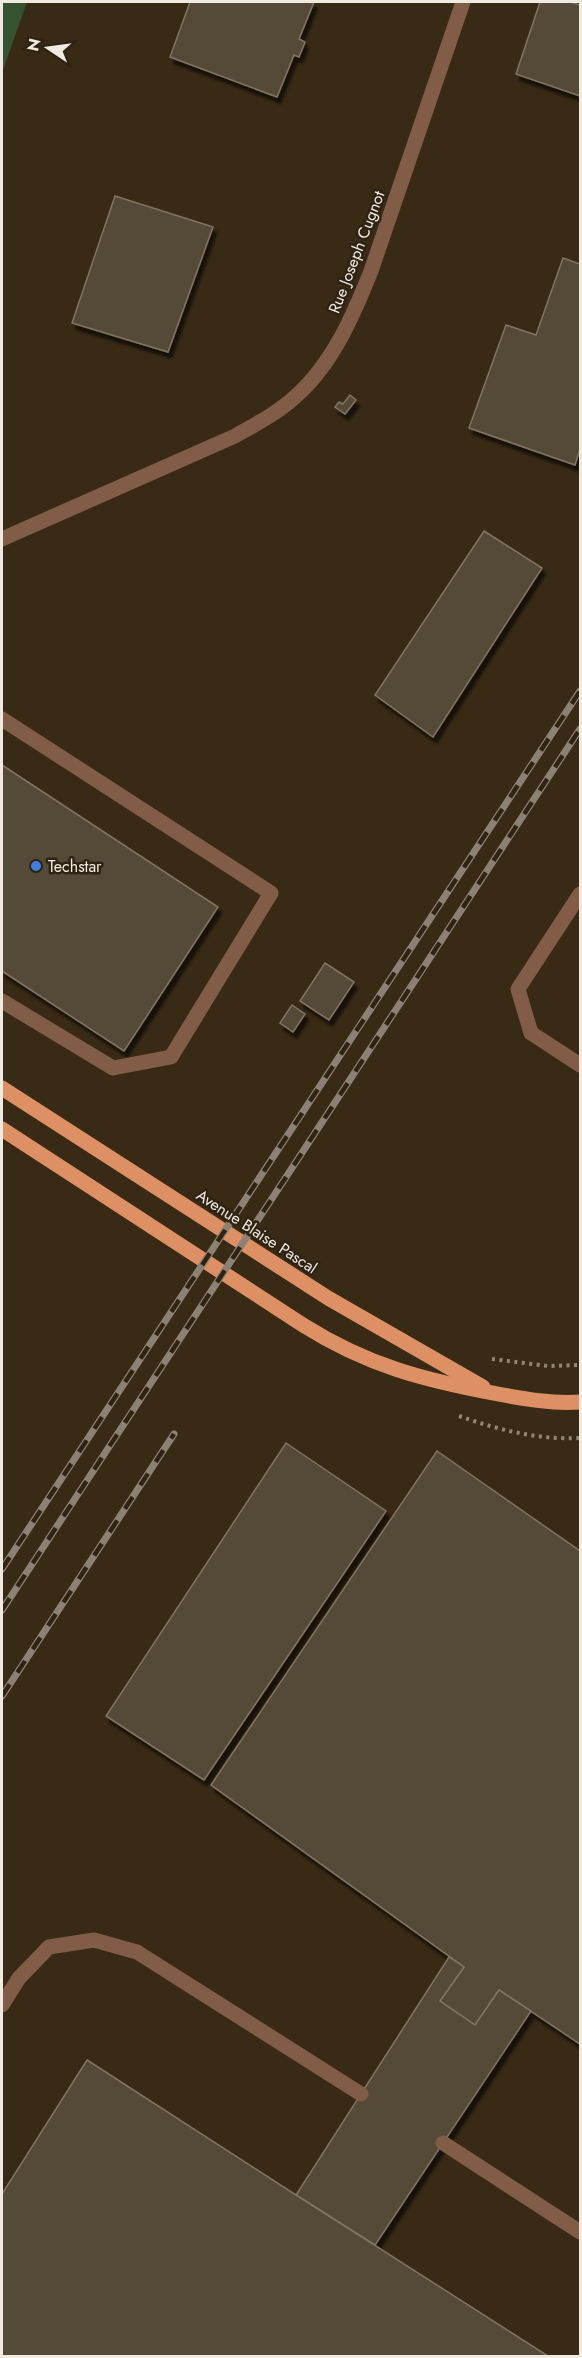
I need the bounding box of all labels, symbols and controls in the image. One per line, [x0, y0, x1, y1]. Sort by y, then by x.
north arrow [18, 18, 78, 78]
text: N [21, 36, 47, 54]
street label: Rue Joseph Cugnot [323, 187, 390, 317]
place label: Techstar [48, 855, 102, 878]
marker: Techstar [29, 859, 43, 873]
street label: Avenue Blaise Pascal [192, 1184, 322, 1279]

